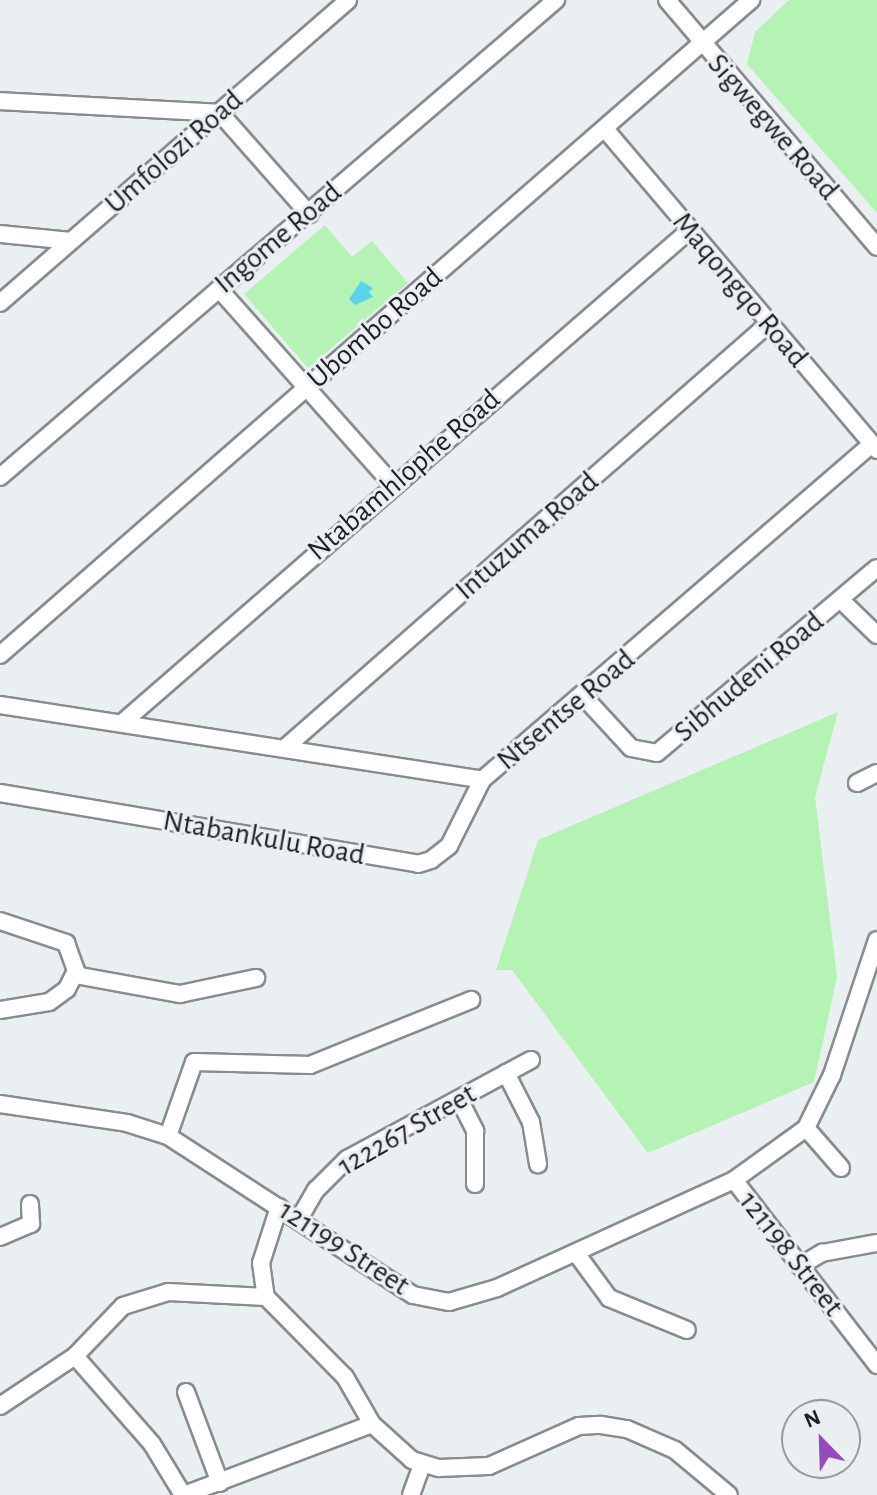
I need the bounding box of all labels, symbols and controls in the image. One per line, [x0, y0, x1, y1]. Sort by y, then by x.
street label: Sigwegwe Road [700, 46, 846, 208]
street label: Umfolozi Road [98, 82, 250, 222]
street label: Ingome Road [207, 174, 349, 302]
street label: Maqongqo Road [665, 205, 815, 375]
street label: Ubombo Road [300, 260, 450, 396]
street label: Ntabamhlophe Road [300, 381, 508, 569]
street label: Intuzuma Road [448, 464, 606, 608]
street label: Sibhudeni Road [667, 604, 831, 750]
street label: Ntsentse Road [490, 642, 642, 778]
street label: Ntabankulu Road [160, 803, 368, 873]
street label: 122267 Street [332, 1076, 482, 1184]
street label: 121198 Street [731, 1184, 851, 1324]
street label: 121199 Street [272, 1192, 416, 1304]
north arrow [781, 1399, 861, 1479]
text: N [801, 1406, 824, 1432]

